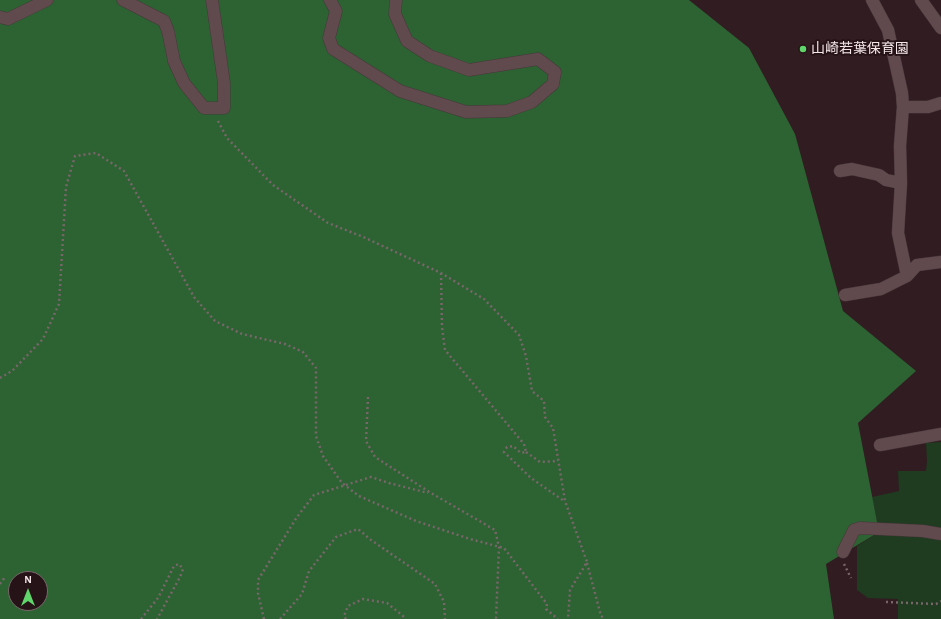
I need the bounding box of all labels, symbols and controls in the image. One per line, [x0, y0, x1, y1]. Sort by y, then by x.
place label: 山崎若葉保育園 [811, 41, 909, 57]
marker: 山崎若葉保育園 [798, 44, 808, 54]
north arrow [8, 571, 48, 611]
text: N [24, 574, 32, 585]

